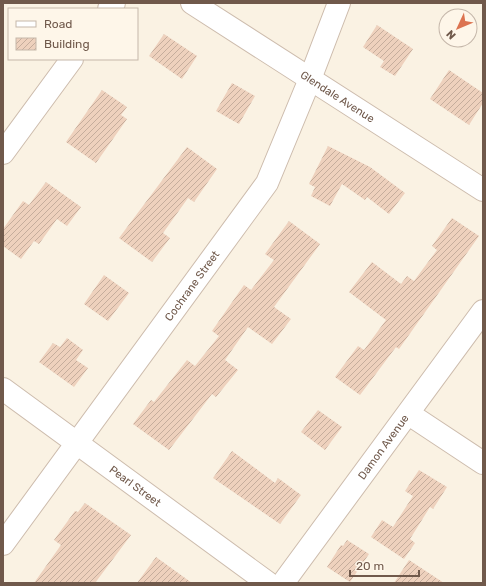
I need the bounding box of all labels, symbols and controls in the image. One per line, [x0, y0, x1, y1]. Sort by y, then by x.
legend [8, 8, 138, 60]
north arrow [438, 8, 478, 48]
text: Road [44, 17, 72, 31]
text: N [444, 27, 459, 42]
text: Building [44, 37, 90, 51]
street label: Glendale Avenue [298, 68, 377, 125]
street label: Cochrane Street [162, 247, 222, 323]
street label: Damon Avenue [355, 412, 411, 482]
street label: Pearl Street [107, 463, 164, 509]
scale bar [350, 552, 419, 578]
text: 20 m [356, 559, 384, 573]

